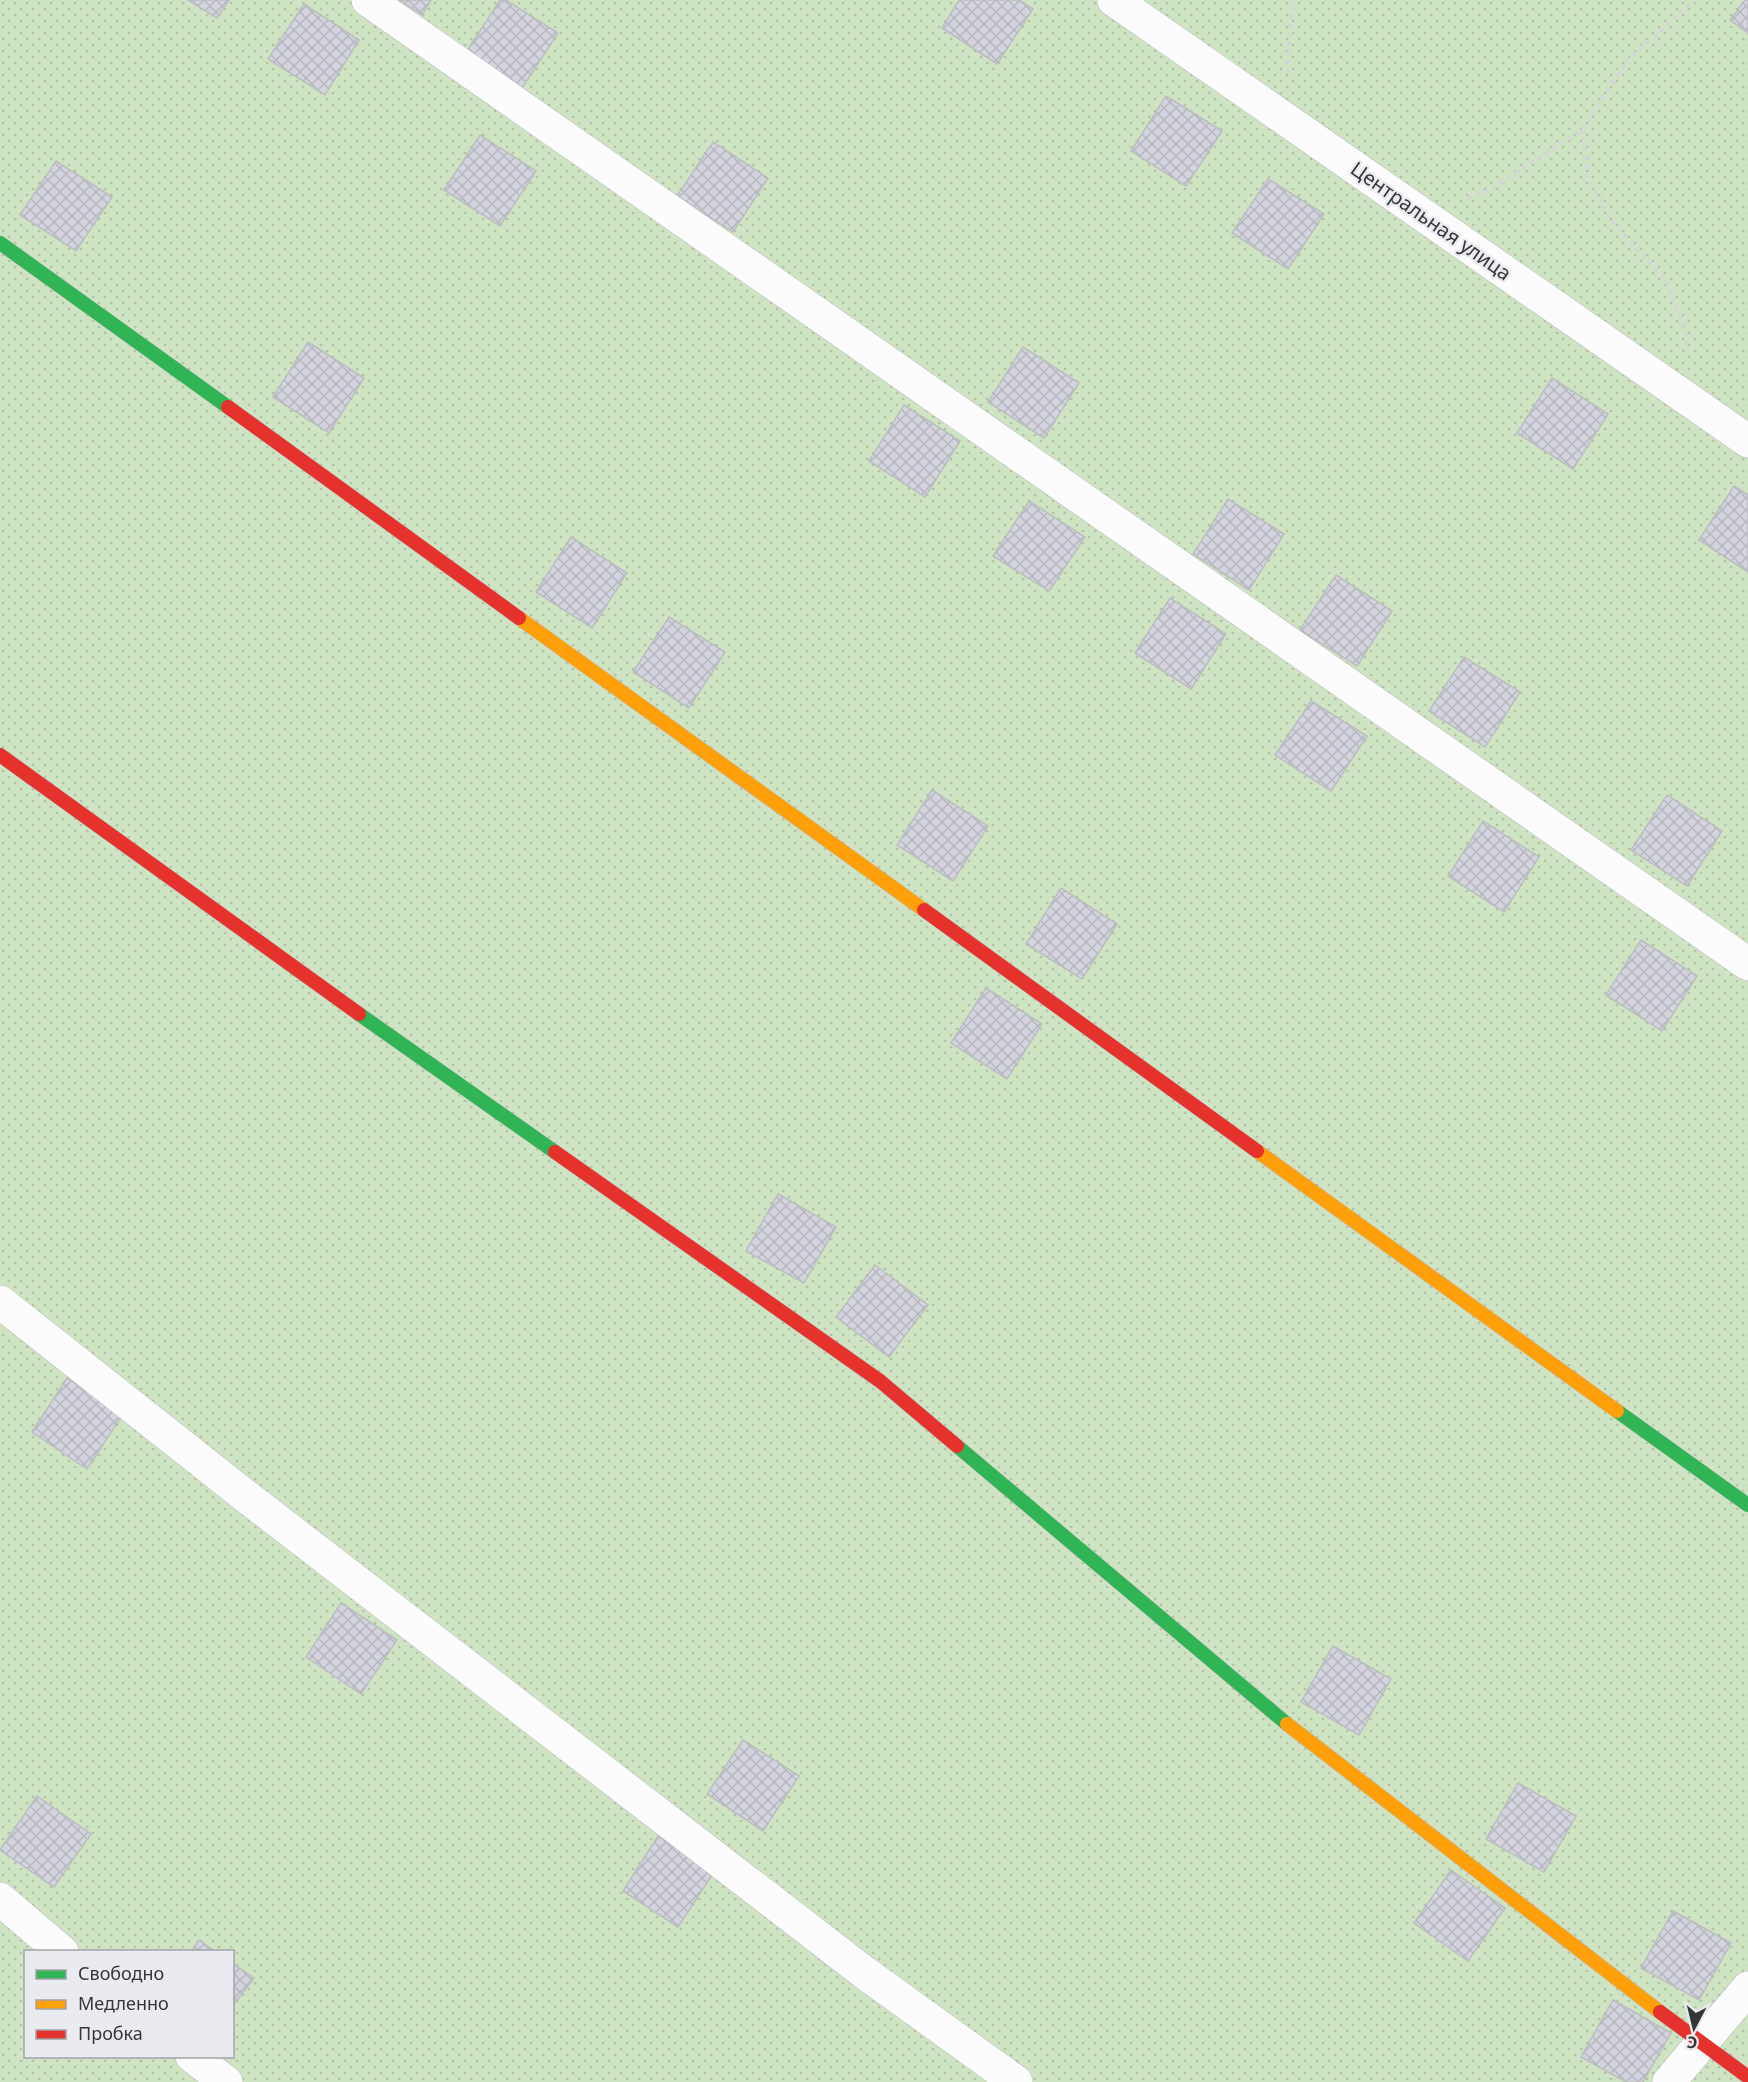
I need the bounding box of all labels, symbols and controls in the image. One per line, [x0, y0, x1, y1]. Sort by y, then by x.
street label: Центральная улица [1346, 155, 1517, 286]
legend [24, 1950, 234, 2058]
text: Свободно [78, 1961, 164, 1985]
text: Медленно [78, 1991, 169, 2015]
north arrow [1664, 1998, 1724, 2058]
text: Пробка [78, 2021, 143, 2045]
text: С [1686, 2031, 1699, 2054]

